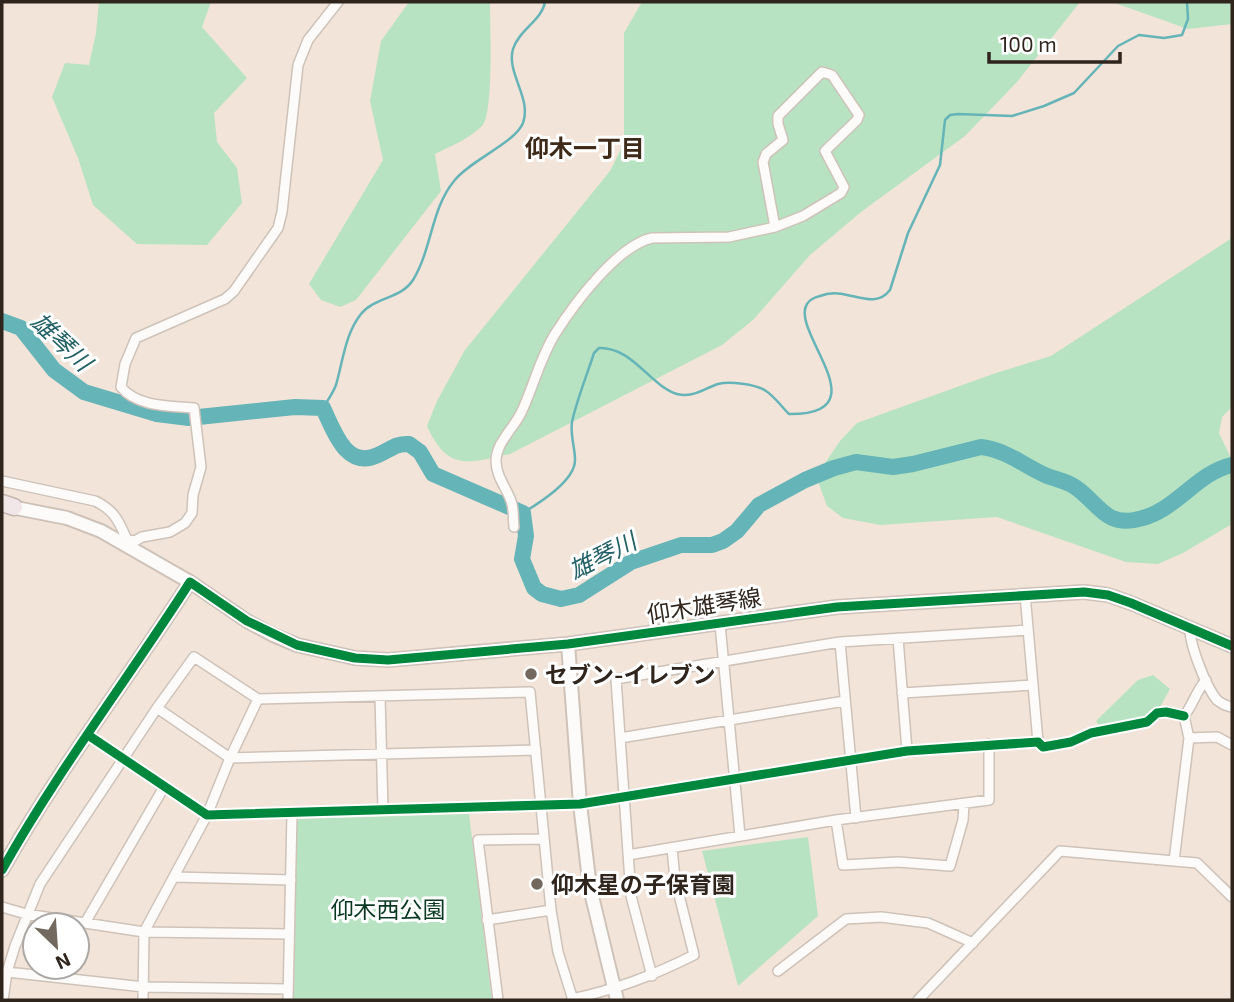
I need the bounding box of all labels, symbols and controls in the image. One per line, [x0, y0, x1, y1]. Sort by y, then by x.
scale bar [989, 21, 1120, 65]
text: 100 m [1000, 31, 1057, 56]
district label: 仰木一丁目 [525, 133, 645, 162]
water label: 雄琴川 [26, 306, 100, 378]
water label: 雄琴川 [563, 524, 643, 584]
street label: 仰木雄琴線 [645, 582, 763, 628]
place label: セブン-イレブン [545, 660, 716, 688]
marker: セブン-イレブン [523, 666, 539, 682]
place label: 仰木星の子保育園 [551, 870, 735, 898]
marker: 仰木星の子保育園 [529, 876, 545, 892]
park label: 仰木西公園 [331, 895, 446, 923]
north arrow [21, 911, 91, 981]
text: N [52, 949, 74, 975]

